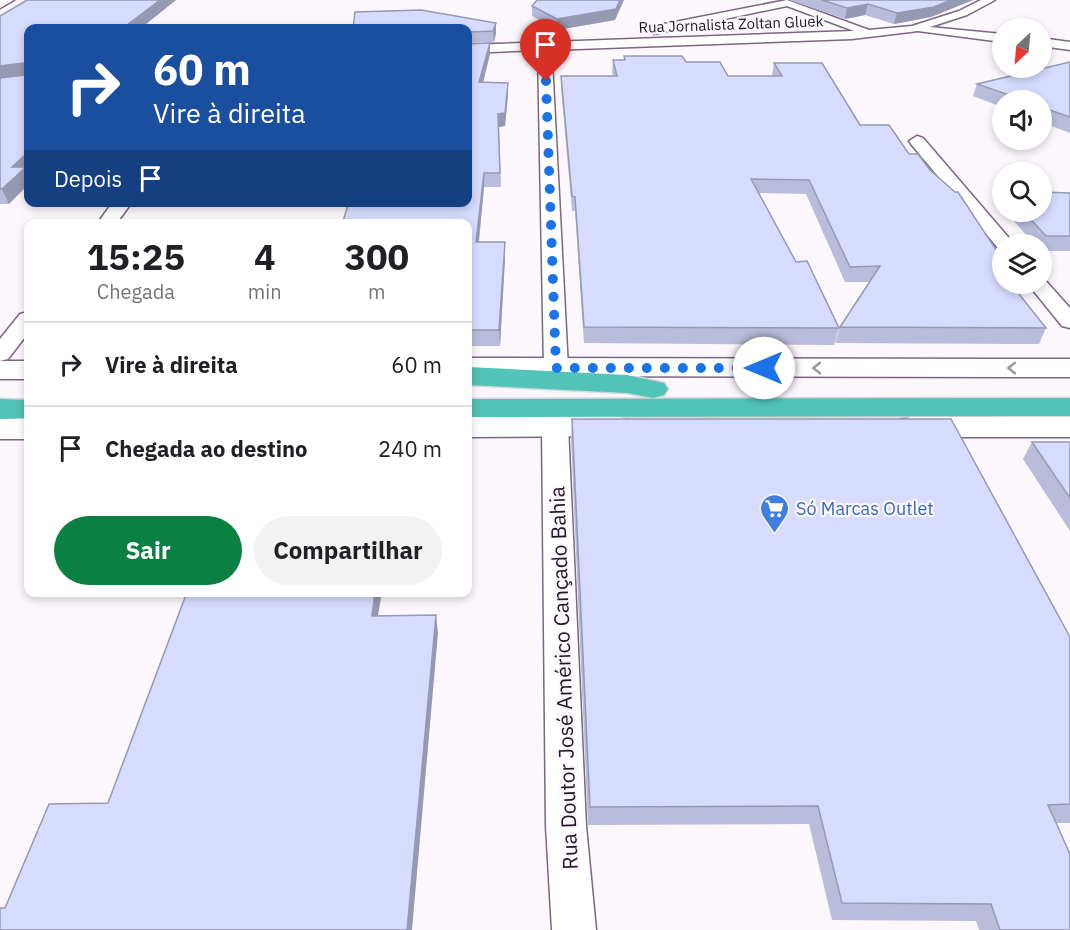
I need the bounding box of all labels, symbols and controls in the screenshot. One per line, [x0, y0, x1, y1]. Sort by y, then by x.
street label: Rua Jornalista Zoltan Gluek [638, 11, 824, 37]
north arrow [992, 18, 1052, 78]
map controls [992, 18, 1052, 294]
pin [520, 19, 571, 81]
icon: arrive [529, 28, 562, 61]
text: 60 m [153, 42, 251, 97]
icon: right [54, 48, 132, 126]
button: sound [992, 90, 1052, 150]
text: Vire à direita [153, 95, 306, 130]
icon: arrive [134, 162, 167, 195]
button: search [992, 162, 1052, 222]
text: Depois [54, 164, 122, 193]
text: 15:25 [87, 233, 185, 280]
text: 4 [254, 233, 276, 280]
text: 300 [344, 233, 409, 280]
button: layers [992, 234, 1052, 294]
text: Chegada [97, 278, 175, 305]
text: min [248, 278, 282, 305]
text: m [368, 278, 386, 305]
position arrow [732, 336, 796, 400]
icon: right [54, 348, 87, 381]
text: Vire à direita [105, 350, 238, 379]
text: 60 m [391, 350, 442, 379]
one-way arrow [812, 362, 821, 374]
one-way arrow [1007, 362, 1016, 374]
icon: arrive [54, 432, 87, 465]
text: Chegada ao destino [105, 434, 308, 463]
text: 240 m [378, 434, 442, 463]
street label: Rua Doutor José Américo Cançado Bahia [542, 486, 584, 870]
supermarket icon: Só Marcas Outlet [759, 492, 791, 534]
place label: Só Marcas Outlet [796, 497, 934, 520]
button: Sair [54, 516, 242, 585]
button: Compartilhar [254, 516, 442, 585]

